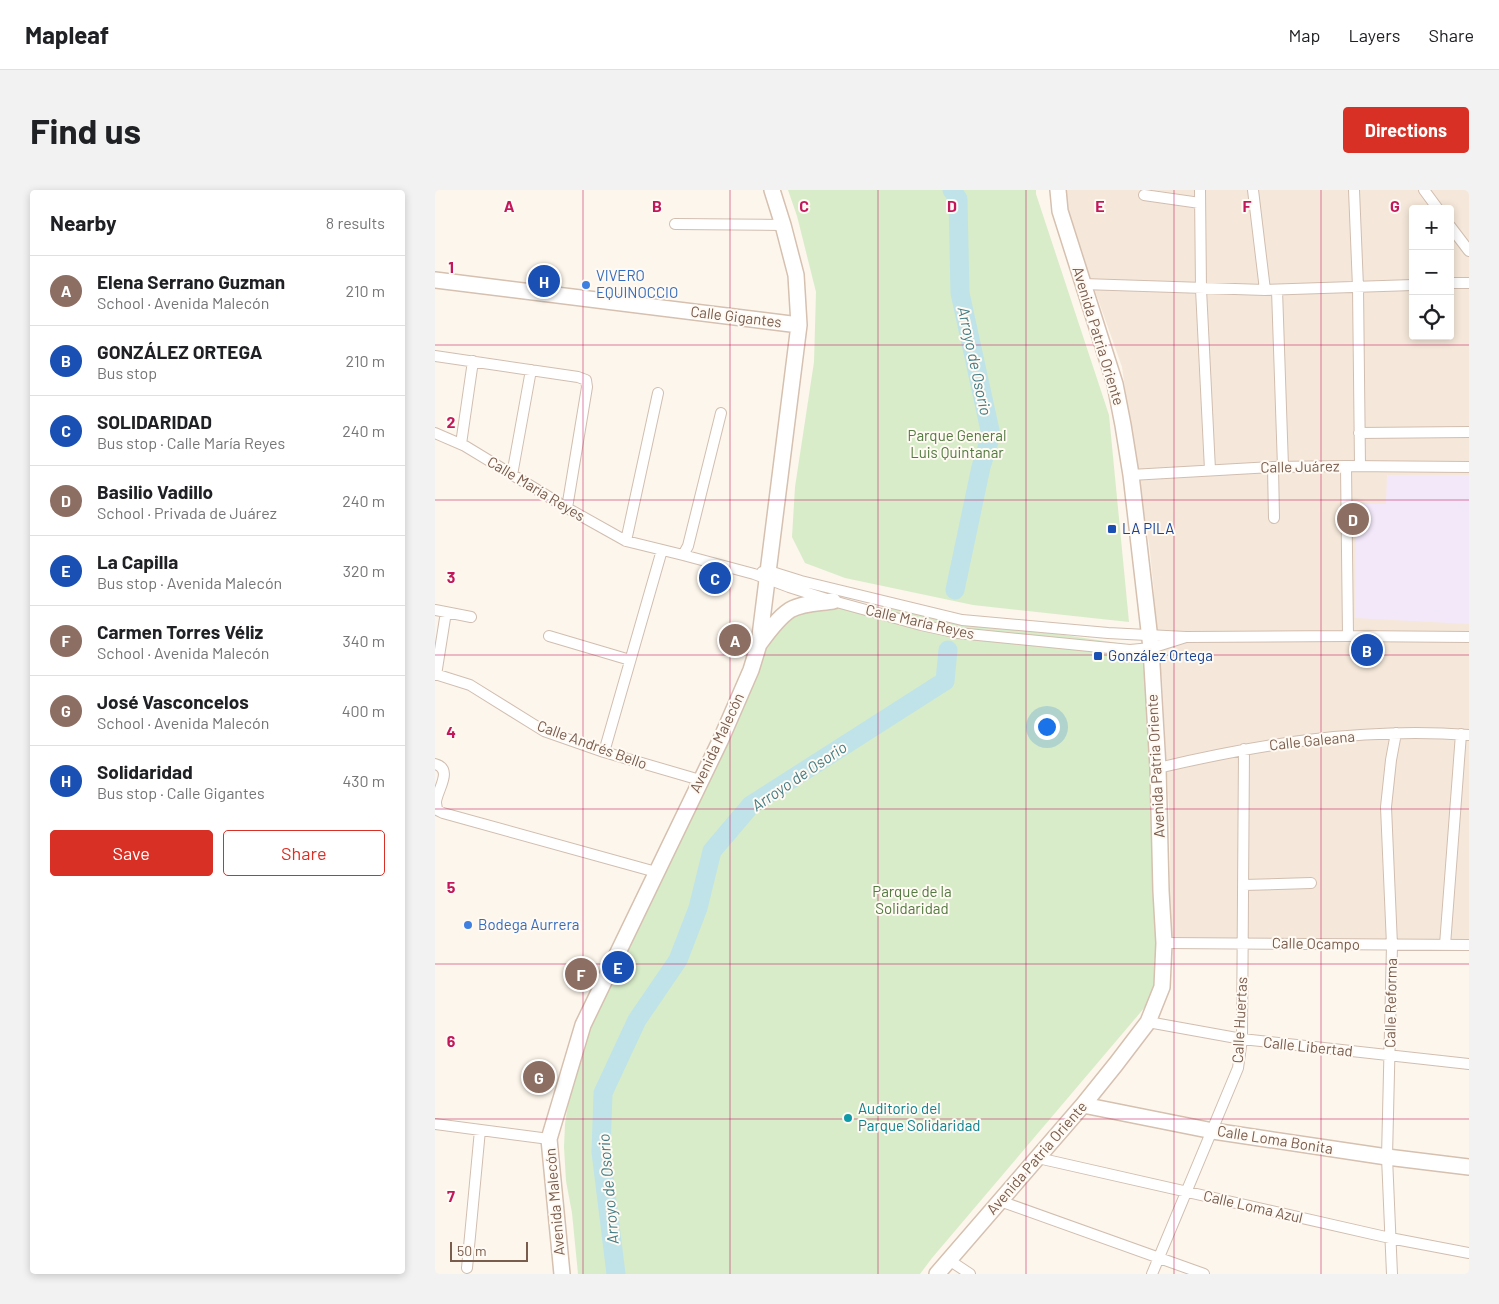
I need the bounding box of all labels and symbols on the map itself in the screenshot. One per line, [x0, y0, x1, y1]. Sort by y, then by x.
text: A [504, 196, 515, 215]
text: B [652, 196, 662, 215]
text: C [799, 196, 809, 215]
text: D [947, 196, 957, 215]
text: E [1095, 196, 1105, 215]
text: F [1243, 196, 1252, 215]
text: G [1390, 196, 1400, 215]
text: 1 [448, 257, 454, 276]
pin: H [528, 262, 560, 300]
street label: Avenida Patria Oriente [1069, 264, 1129, 407]
place label: VIVERO EQUINOCCIO [596, 266, 678, 301]
marker: VIVERO EQUINOCCIO [580, 279, 592, 291]
street label: Calle Gigantes [690, 301, 783, 331]
water label: Arroyo de Osorio [955, 305, 996, 417]
text: 2 [447, 412, 456, 431]
park label: Parque General Luis Quintanar [908, 426, 1006, 461]
street label: Calle María Reyes [484, 452, 589, 524]
street label: Calle Juárez [1260, 456, 1340, 476]
pin: D [1337, 500, 1369, 538]
place label: LA PILA [1122, 519, 1174, 537]
marker: LA PILA [1106, 523, 1118, 535]
pin: C [699, 559, 731, 597]
text: 3 [447, 567, 455, 586]
street label: Calle María Reyes [864, 600, 976, 642]
pin: A [719, 621, 751, 659]
pin: B [1351, 631, 1383, 669]
place label: González Ortega [1108, 646, 1213, 664]
marker: González Ortega [1092, 650, 1104, 662]
street label: Avenida Malecón [685, 690, 747, 795]
street label: Avenida Patria Oriente [1142, 694, 1168, 838]
your location [1034, 714, 1060, 740]
street label: Calle Andrés Bello [535, 716, 650, 772]
text: 4 [446, 722, 456, 741]
street label: Calle Galeana [1268, 727, 1356, 753]
water label: Arroyo de Osorio [748, 737, 850, 814]
text: 5 [447, 877, 456, 896]
park label: Parque de la Solidaridad [872, 882, 952, 917]
place label: Bodega Aurrera [478, 915, 580, 933]
marker: Bodega Aurrera [462, 919, 474, 931]
street label: Calle Ocampo [1272, 933, 1360, 953]
pin: E [602, 948, 634, 986]
pin: F [565, 955, 597, 993]
street label: Calle Reforma [1380, 958, 1400, 1048]
street label: Calle Huertas [1228, 976, 1250, 1064]
text: 6 [447, 1031, 456, 1050]
street label: Calle Libertad [1262, 1032, 1354, 1060]
pin: G [523, 1058, 555, 1096]
street label: Avenida Patria Oriente [982, 1097, 1090, 1218]
place label: Auditorio del Parque Solidaridad [858, 1099, 981, 1134]
marker: Auditorio del Parque Solidaridad [842, 1112, 854, 1124]
street label: Calle Loma Bonita [1216, 1121, 1334, 1157]
water label: Arroyo de Osorio [593, 1133, 622, 1245]
street label: Avenida Malecón [540, 1147, 568, 1257]
text: 7 [447, 1186, 455, 1205]
street label: Calle Loma Azul [1202, 1186, 1305, 1226]
scale bar [450, 1239, 527, 1262]

